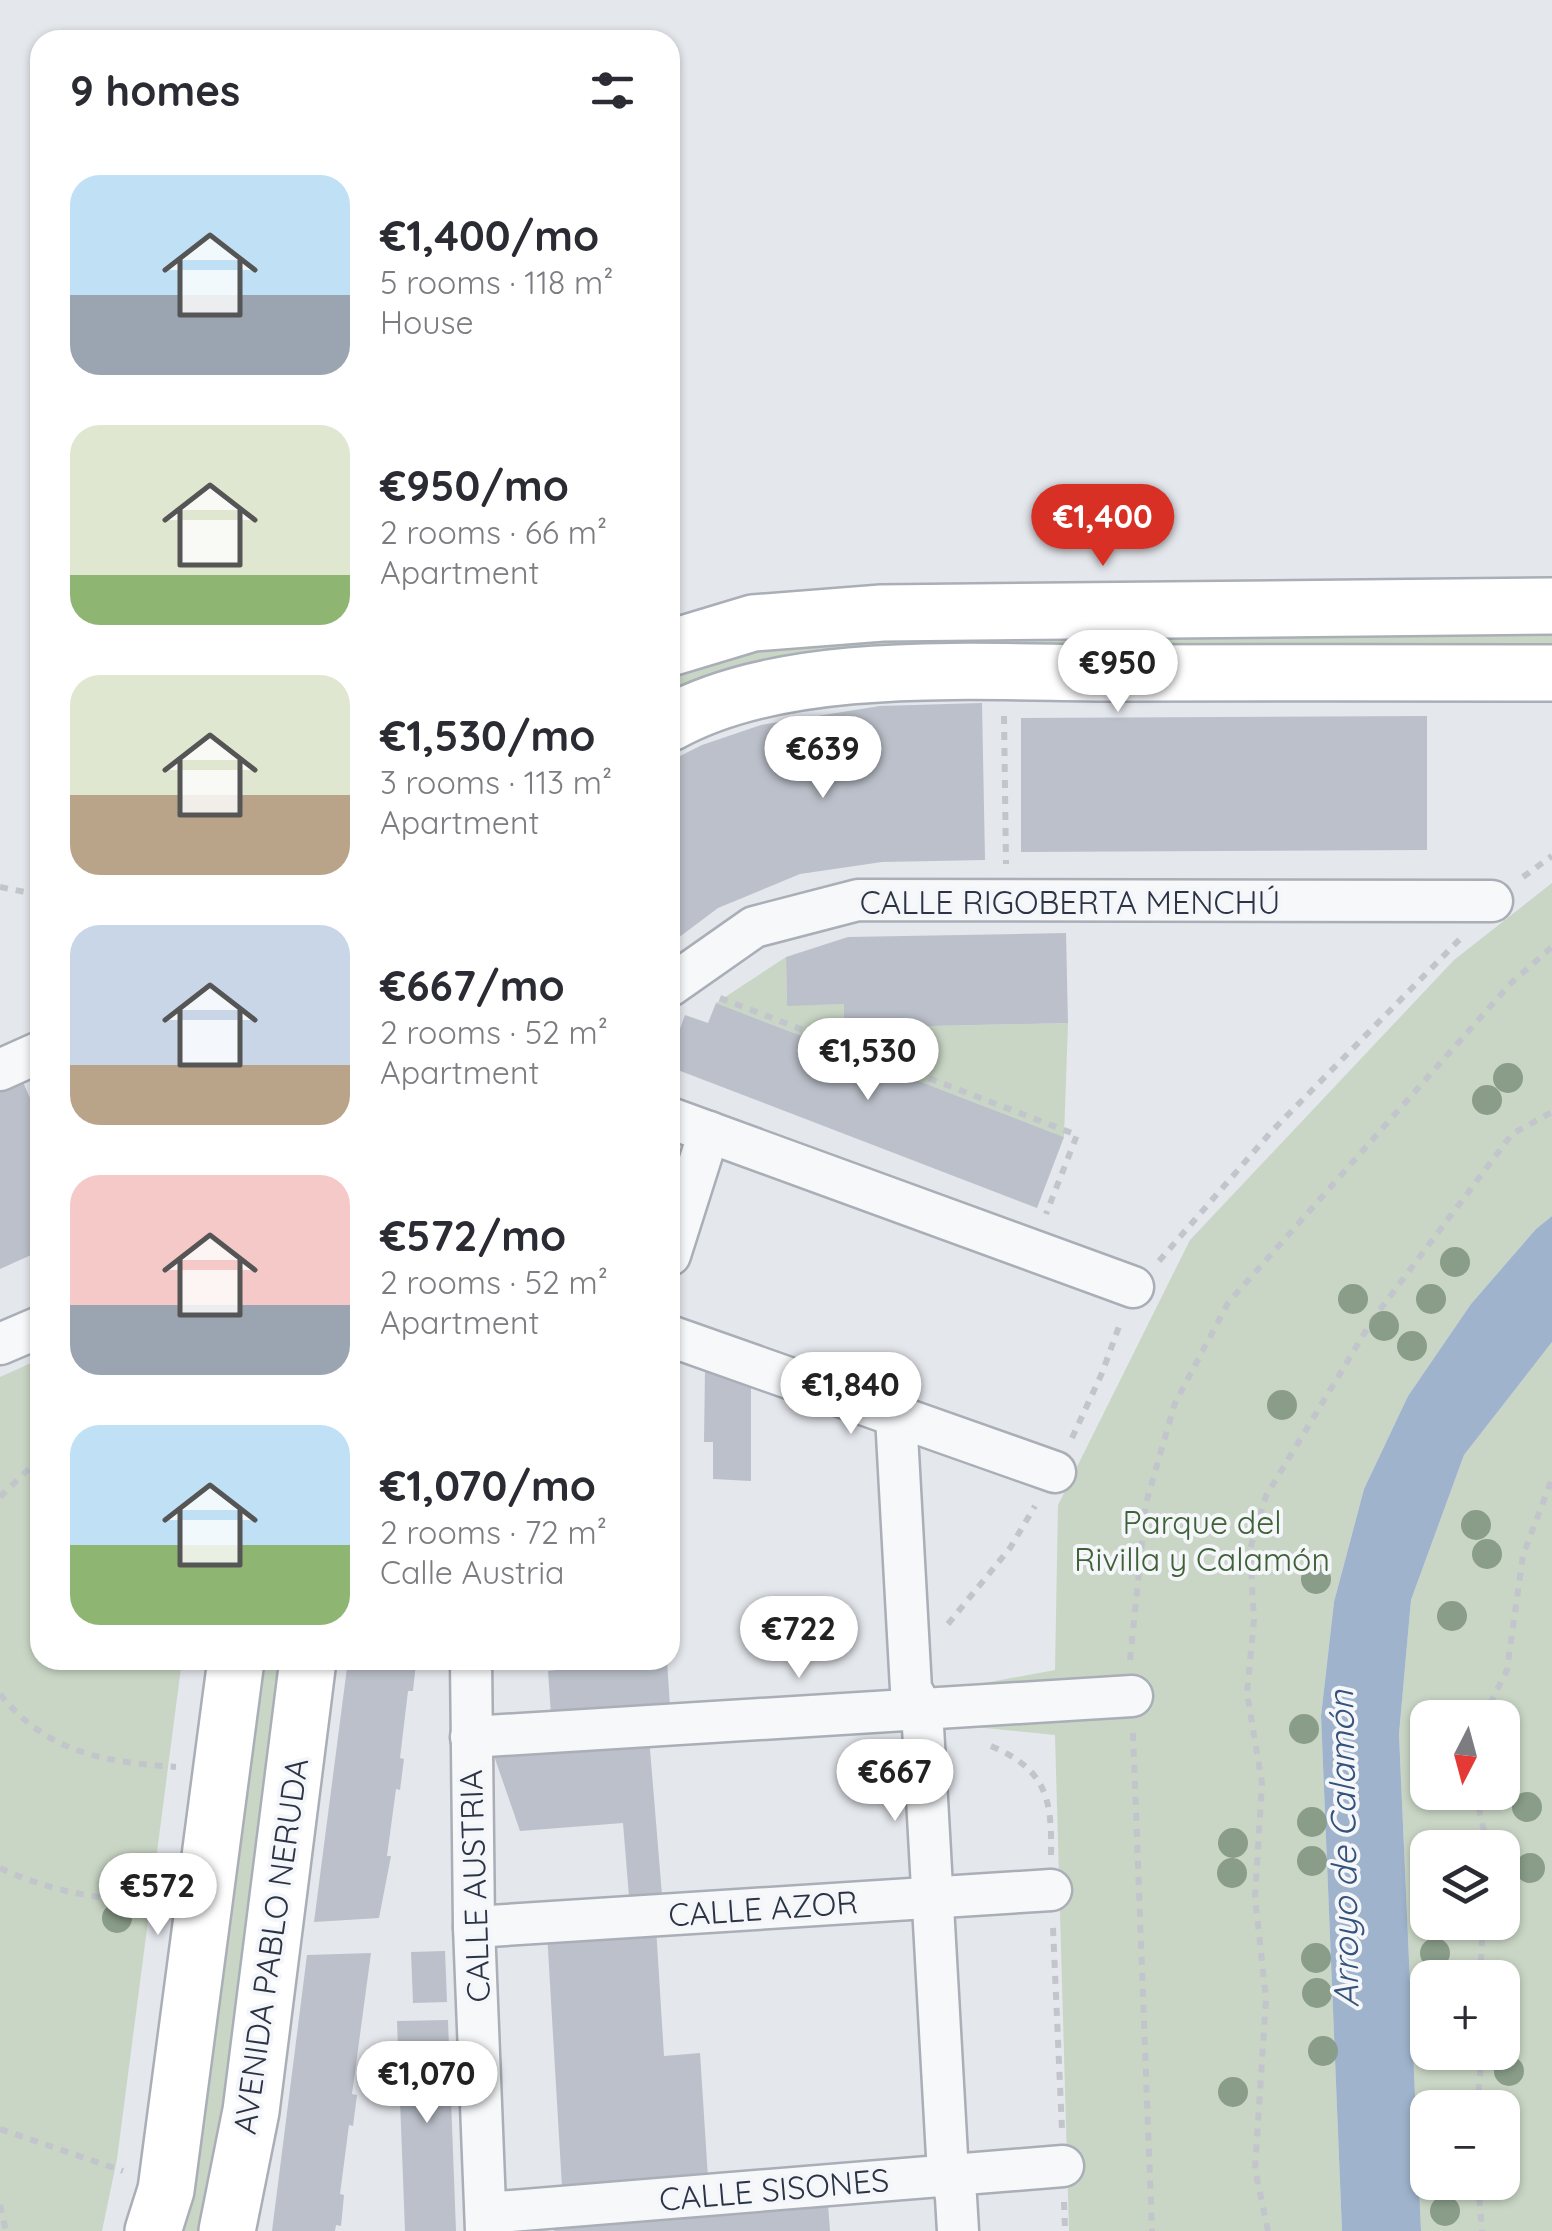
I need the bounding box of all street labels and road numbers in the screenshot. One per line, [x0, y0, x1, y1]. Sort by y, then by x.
street label: CALLE RIGOBERTA MENCHÚ [860, 882, 1280, 922]
street label: AVENIDA PABLO NERUDA [224, 1755, 316, 2137]
street label: CALLE AUSTRIA [450, 1769, 498, 2003]
street label: CALLE AZOR [667, 1881, 859, 1935]
street label: CALLE SISONES [657, 2159, 891, 2219]

